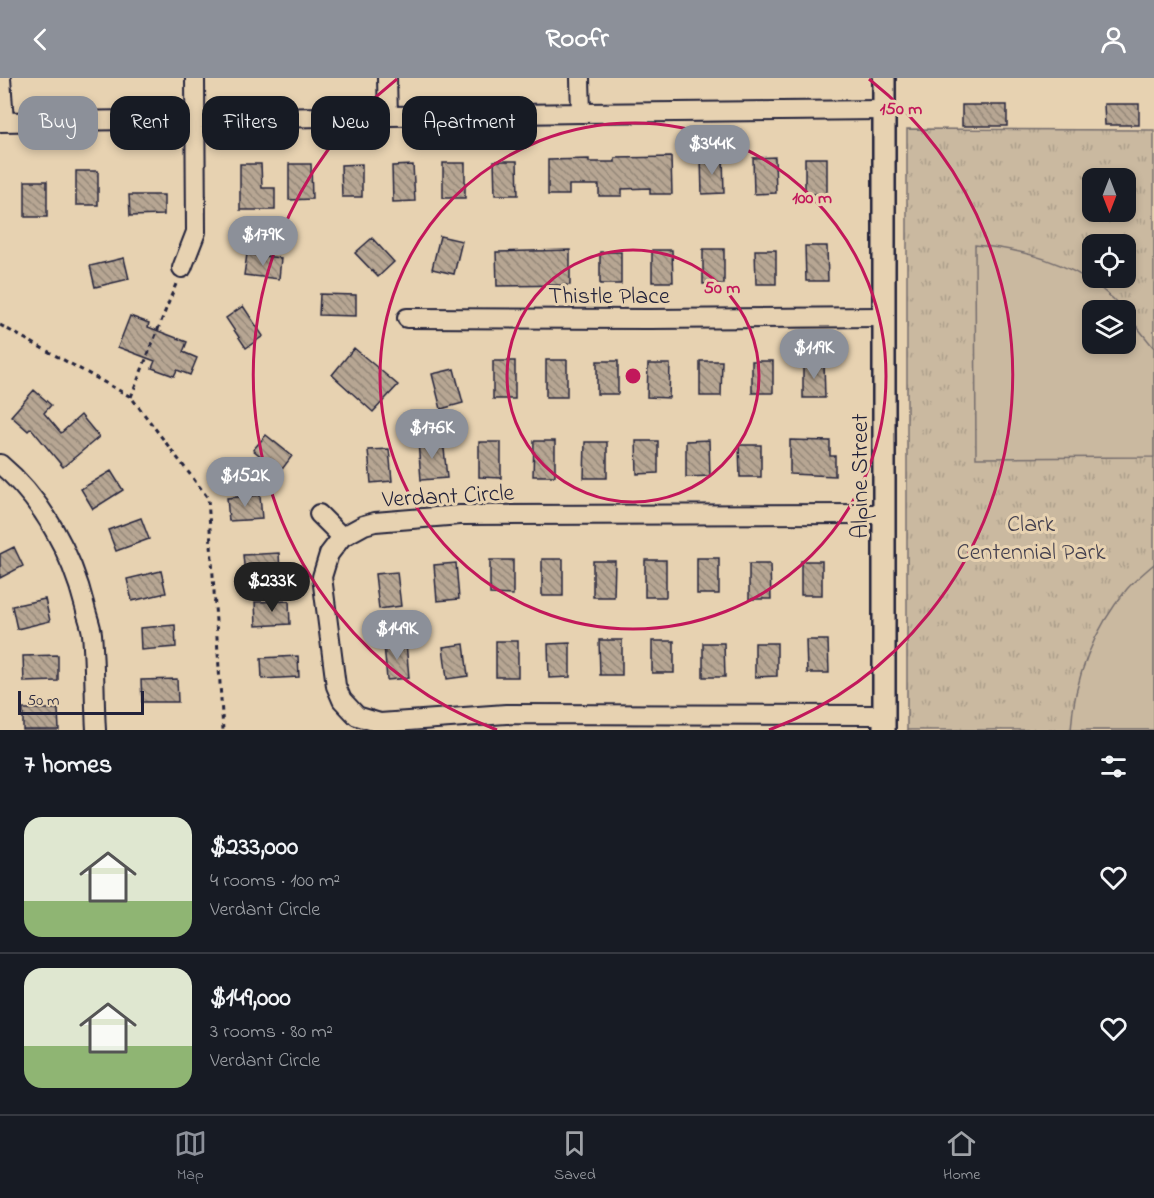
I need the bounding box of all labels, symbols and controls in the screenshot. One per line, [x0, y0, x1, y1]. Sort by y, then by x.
text: Roofr [545, 20, 609, 59]
icon: back [24, 23, 57, 56]
icon: person [1097, 23, 1130, 56]
chip: Buy [18, 96, 98, 150]
chip: Rent [110, 96, 190, 150]
chip: Filters [202, 96, 299, 150]
chip: New [311, 96, 390, 150]
chip: Apartment [402, 96, 537, 150]
text: 150 m [880, 97, 922, 123]
pin: $344K [670, 125, 754, 176]
text: $344K [689, 130, 735, 159]
north arrow [1082, 168, 1136, 222]
map controls [1082, 168, 1136, 354]
text: 100 m [792, 186, 832, 212]
pin: $179K [221, 216, 305, 267]
text: $179K [242, 221, 284, 250]
button: locate [1082, 234, 1136, 288]
text: 50 m [704, 276, 740, 302]
street label: Thistle Place [548, 280, 670, 315]
button: layers [1082, 300, 1136, 354]
pin: $119K [772, 329, 856, 380]
text: $119K [794, 334, 834, 363]
centre of rings [623, 366, 643, 386]
pin: $176K [390, 409, 474, 460]
street label: Alpine Street [844, 413, 879, 539]
text: $176K [409, 414, 455, 443]
pin: $152K [203, 457, 287, 508]
text: $152K [220, 462, 270, 491]
street label: Verdant Circle [380, 477, 515, 518]
park label: Clark Centennial Park [957, 508, 1106, 571]
pin: $233K [230, 562, 314, 613]
text: $233K [248, 567, 296, 596]
pin: $149K [355, 610, 439, 661]
text: $149K [376, 615, 418, 644]
scale bar [18, 688, 144, 716]
text: 50 m [27, 689, 59, 713]
text: 7 homes [24, 747, 112, 785]
icon: filters [1097, 750, 1130, 783]
text: $233,000 [210, 829, 298, 867]
icon: home [72, 841, 144, 913]
icon: heart [1097, 861, 1130, 894]
text: 4 rooms · 100 m² [210, 867, 340, 896]
text: Verdant Circle [210, 896, 320, 925]
text: $149,000 [210, 980, 291, 1018]
icon: home [72, 992, 144, 1064]
icon: heart [1097, 1012, 1130, 1045]
text: 3 rooms · 80 m² [210, 1018, 333, 1047]
text: Verdant Circle [210, 1047, 320, 1076]
tab: Map [174, 1127, 207, 1187]
tab: Saved [554, 1127, 596, 1187]
tab: Home [943, 1127, 980, 1187]

